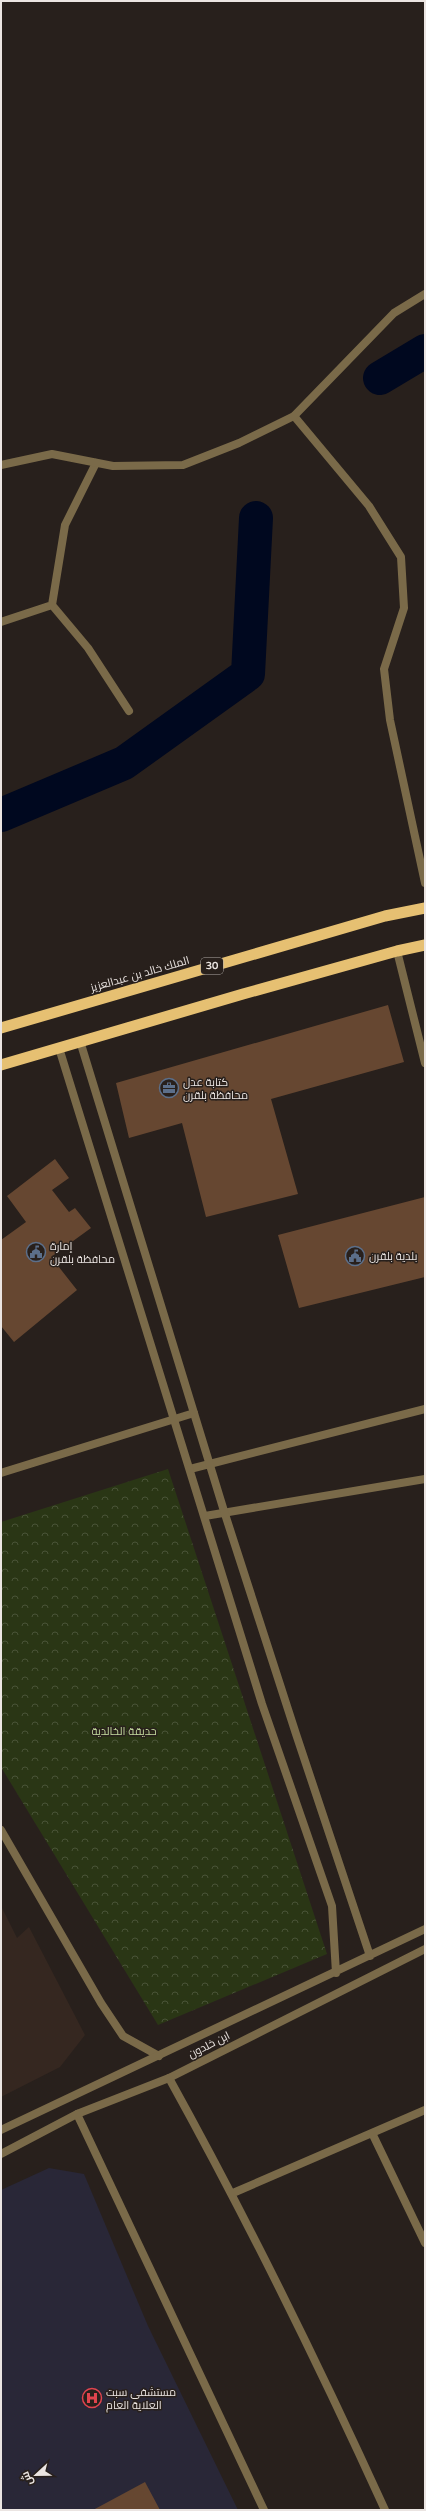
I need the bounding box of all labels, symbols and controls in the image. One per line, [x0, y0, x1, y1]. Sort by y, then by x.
street label: الملك خالد بن عبدالعزيز [88, 954, 191, 995]
road number: 30 [201, 958, 223, 974]
place label: كتابة عدل محافظة بلقرن [183, 1076, 248, 1102]
office icon: كتابة عدل محافظة بلقرن [158, 1077, 180, 1099]
place label: إمارة محافظة بلقرن [50, 1240, 115, 1266]
public building icon: إمارة محافظة بلقرن [25, 1241, 47, 1263]
public building icon: بلدية بلقرن [344, 1245, 366, 1267]
place label: بلدية بلقرن [369, 1250, 417, 1263]
park label: حديقة الخالدية [91, 1725, 157, 1738]
street label: ابن خلدون [186, 2029, 232, 2061]
place label: مستشفى سبت العلاية العام [106, 2386, 176, 2413]
hospital icon: مستشفى سبت العلاية العام [81, 2387, 103, 2409]
north arrow [16, 2455, 56, 2495]
text: ش [19, 2470, 36, 2488]

